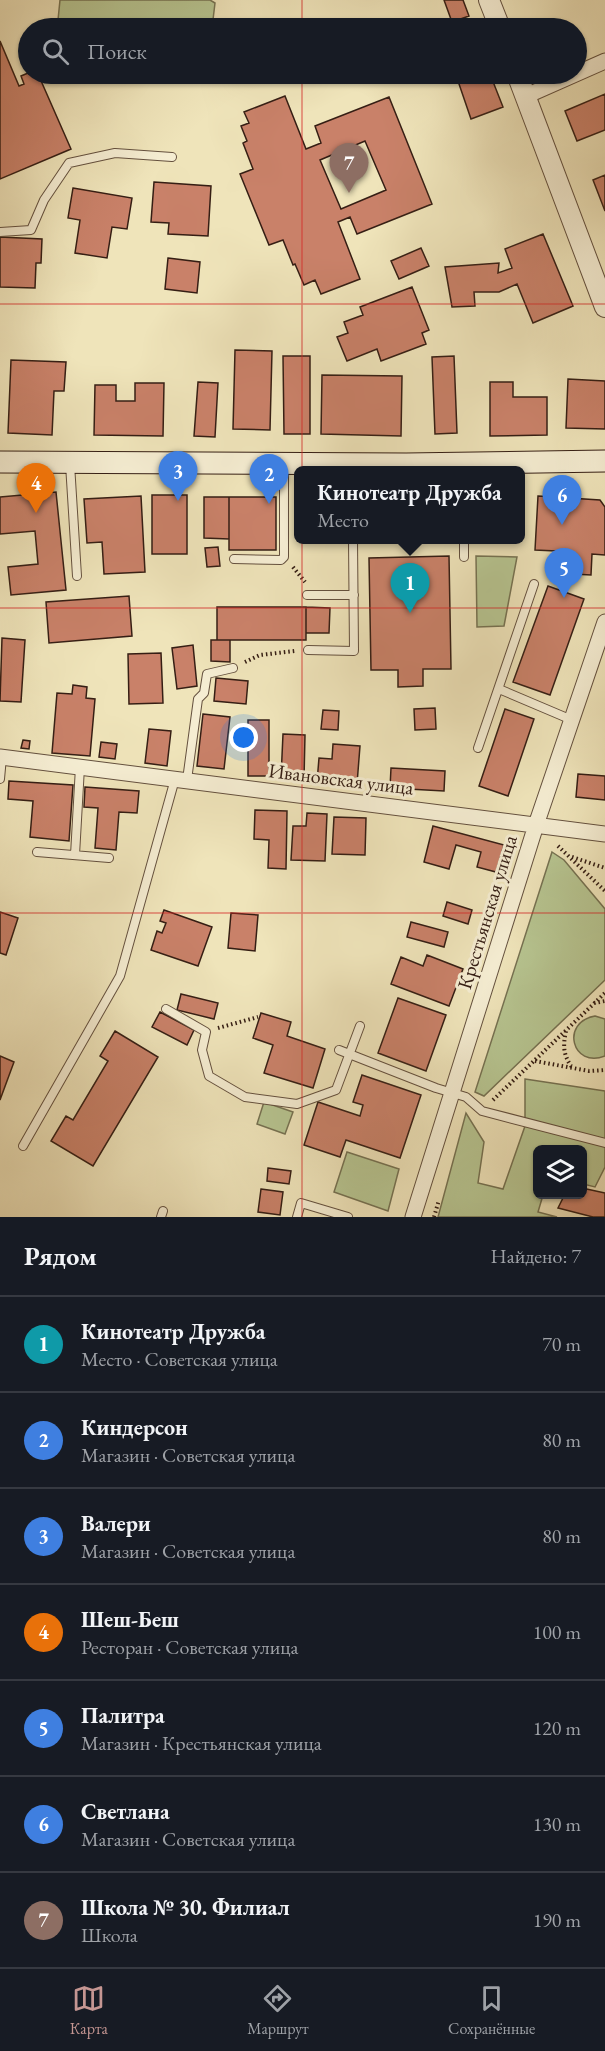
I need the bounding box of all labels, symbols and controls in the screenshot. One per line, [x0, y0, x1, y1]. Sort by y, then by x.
search box [18, 18, 587, 84]
icon: search [39, 35, 72, 68]
text: Поиск [87, 37, 147, 66]
pin: 7 [330, 144, 368, 193]
pin: 3 [158, 452, 198, 501]
pin: 2 [250, 454, 288, 504]
pin: 4 [16, 464, 56, 513]
popup [294, 466, 525, 544]
pin: 6 [542, 476, 582, 525]
text: Кинотеатр Дружба [317, 478, 502, 507]
text: Место [317, 507, 369, 533]
pin: 5 [544, 548, 584, 598]
pin: 1 [390, 564, 430, 613]
your location [229, 723, 258, 752]
street label: Ивановская улица [267, 757, 415, 801]
street label: Крестьянская улица [451, 832, 523, 992]
map controls [533, 1145, 587, 1199]
button: layers [533, 1145, 587, 1199]
text: Рядом [24, 1239, 97, 1273]
text: Найдено: 7 [490, 1243, 581, 1269]
text: Кинотеатр Дружба [81, 1317, 265, 1346]
text: 1 [38, 1331, 49, 1357]
text: 70 m [542, 1331, 581, 1357]
text: Место · Советская улица [81, 1346, 278, 1372]
text: Киндерсон [81, 1413, 188, 1442]
text: 2 [38, 1427, 49, 1453]
text: 80 m [542, 1427, 581, 1453]
text: Магазин · Советская улица [81, 1442, 295, 1468]
text: Валери [81, 1509, 151, 1538]
text: 3 [38, 1523, 49, 1549]
text: 80 m [542, 1523, 581, 1549]
text: Магазин · Советская улица [81, 1538, 295, 1564]
text: Шеш-Беш [81, 1605, 179, 1634]
text: 4 [38, 1619, 49, 1645]
text: 100 m [533, 1619, 581, 1645]
text: Ресторан · Советская улица [81, 1634, 299, 1660]
text: Палитра [81, 1701, 165, 1730]
text: 5 [38, 1715, 49, 1741]
text: 120 m [533, 1715, 581, 1741]
text: Магазин · Крестьянская улица [81, 1730, 322, 1756]
text: Светлана [81, 1797, 170, 1826]
text: 6 [38, 1811, 49, 1837]
text: 130 m [533, 1811, 581, 1837]
text: Магазин · Советская улица [81, 1826, 295, 1852]
text: Школа № 30. Филиал [81, 1893, 290, 1922]
text: 7 [38, 1907, 49, 1933]
text: 190 m [533, 1907, 581, 1933]
text: Школа [81, 1922, 138, 1948]
tab: Карта [70, 1982, 108, 2039]
tab: Маршрут [247, 1982, 309, 2039]
tab: Сохранённые [448, 1982, 535, 2039]

